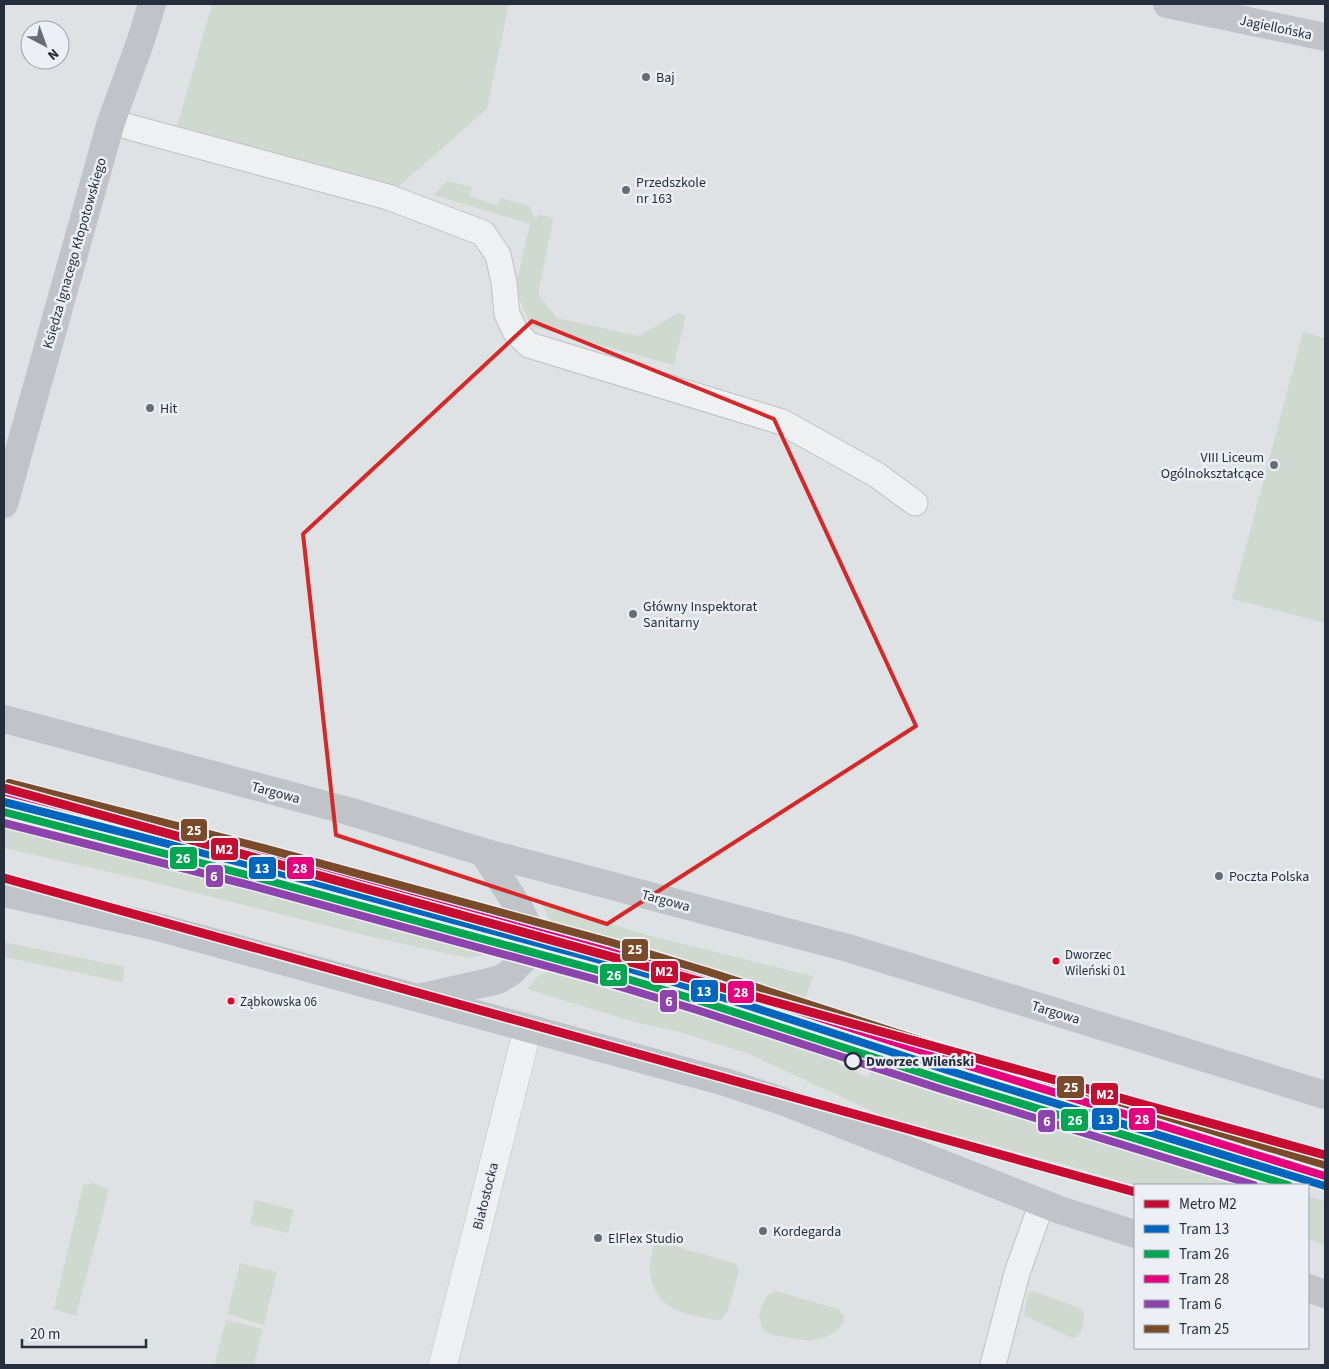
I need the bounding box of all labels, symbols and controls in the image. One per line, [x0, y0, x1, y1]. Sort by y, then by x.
street label: Jagiellońska [1238, 11, 1314, 45]
north arrow [20, 20, 70, 70]
text: N [43, 43, 63, 65]
place label: Baj [656, 68, 675, 88]
marker: Baj [640, 71, 652, 83]
street label: Księdza Ignacego Kłopotowskiego [38, 155, 112, 351]
place label: Przedszkole nr 163 [636, 173, 706, 209]
marker: Przedszkole nr 163 [620, 184, 632, 196]
place label: Hit [160, 399, 178, 419]
marker: Hit [144, 402, 156, 414]
place label: VIII Liceum Ogólnokształcące [1161, 448, 1264, 484]
marker: VIII Liceum Ogólnokształcące [1268, 459, 1280, 471]
place label: Główny Inspektorat Sanitarny [643, 597, 757, 633]
marker: Główny Inspektorat Sanitarny [627, 608, 639, 620]
street label: Targowa [249, 777, 302, 809]
line badge: 25 [180, 818, 208, 842]
text: 25 [187, 821, 201, 841]
line badge: M2 [210, 837, 239, 861]
text: M2 [215, 840, 233, 860]
line badge: 26 [169, 846, 198, 870]
text: 26 [176, 849, 190, 869]
line badge: 13 [248, 856, 277, 880]
line badge: 28 [286, 856, 315, 880]
text: 13 [255, 859, 269, 879]
text: 28 [293, 859, 307, 879]
line badge: 6 [205, 864, 224, 888]
text: 6 [210, 867, 218, 887]
place label: Poczta Polska [1229, 867, 1309, 887]
marker: Poczta Polska [1213, 870, 1225, 882]
street label: Targowa [639, 885, 692, 917]
line badge: 25 [621, 938, 649, 962]
text: 25 [628, 940, 642, 960]
place label: Dworzec Wileński 01 [1065, 946, 1126, 980]
marker: Dworzec Wileński 01 [1051, 956, 1061, 966]
line badge: M2 [650, 960, 679, 984]
text: M2 [655, 962, 673, 982]
line badge: 26 [599, 963, 628, 987]
text: 26 [607, 966, 621, 986]
line badge: 13 [690, 979, 719, 1003]
line badge: 28 [727, 980, 755, 1004]
text: 13 [697, 982, 711, 1002]
text: 28 [734, 983, 748, 1003]
line badge: 6 [659, 989, 678, 1013]
text: 6 [665, 992, 673, 1012]
place label: Ząbkowska 06 [240, 993, 317, 1011]
marker: Ząbkowska 06 [226, 996, 236, 1006]
street label: Targowa [1029, 996, 1082, 1030]
marker: Dworzec Wileński [844, 1052, 862, 1070]
place label: Dworzec Wileński [866, 1052, 974, 1072]
line badge: 25 [1056, 1075, 1085, 1099]
text: 25 [1064, 1078, 1078, 1098]
line badge: M2 [1090, 1082, 1119, 1106]
text: M2 [1096, 1085, 1114, 1105]
line badge: 13 [1091, 1107, 1120, 1131]
line badge: 28 [1128, 1107, 1156, 1131]
line badge: 26 [1060, 1108, 1089, 1132]
line badge: 6 [1037, 1109, 1056, 1133]
text: 13 [1099, 1110, 1113, 1130]
text: 28 [1135, 1110, 1149, 1130]
text: 26 [1068, 1111, 1082, 1131]
text: 6 [1043, 1112, 1051, 1132]
street label: Białostocka [468, 1161, 504, 1232]
legend [1134, 1184, 1309, 1349]
text: Metro M2 [1179, 1194, 1237, 1215]
text: Tram 13 [1179, 1219, 1229, 1240]
place label: Kordegarda [773, 1222, 841, 1242]
marker: Kordegarda [757, 1225, 769, 1237]
place label: ElFlex Studio [608, 1229, 684, 1249]
marker: ElFlex Studio [592, 1232, 604, 1244]
text: Tram 26 [1179, 1244, 1229, 1265]
text: Tram 28 [1179, 1269, 1229, 1290]
text: Tram 6 [1179, 1294, 1222, 1315]
scale bar [22, 1316, 146, 1348]
text: Tram 25 [1179, 1319, 1229, 1340]
text: 20 m [30, 1324, 60, 1345]

